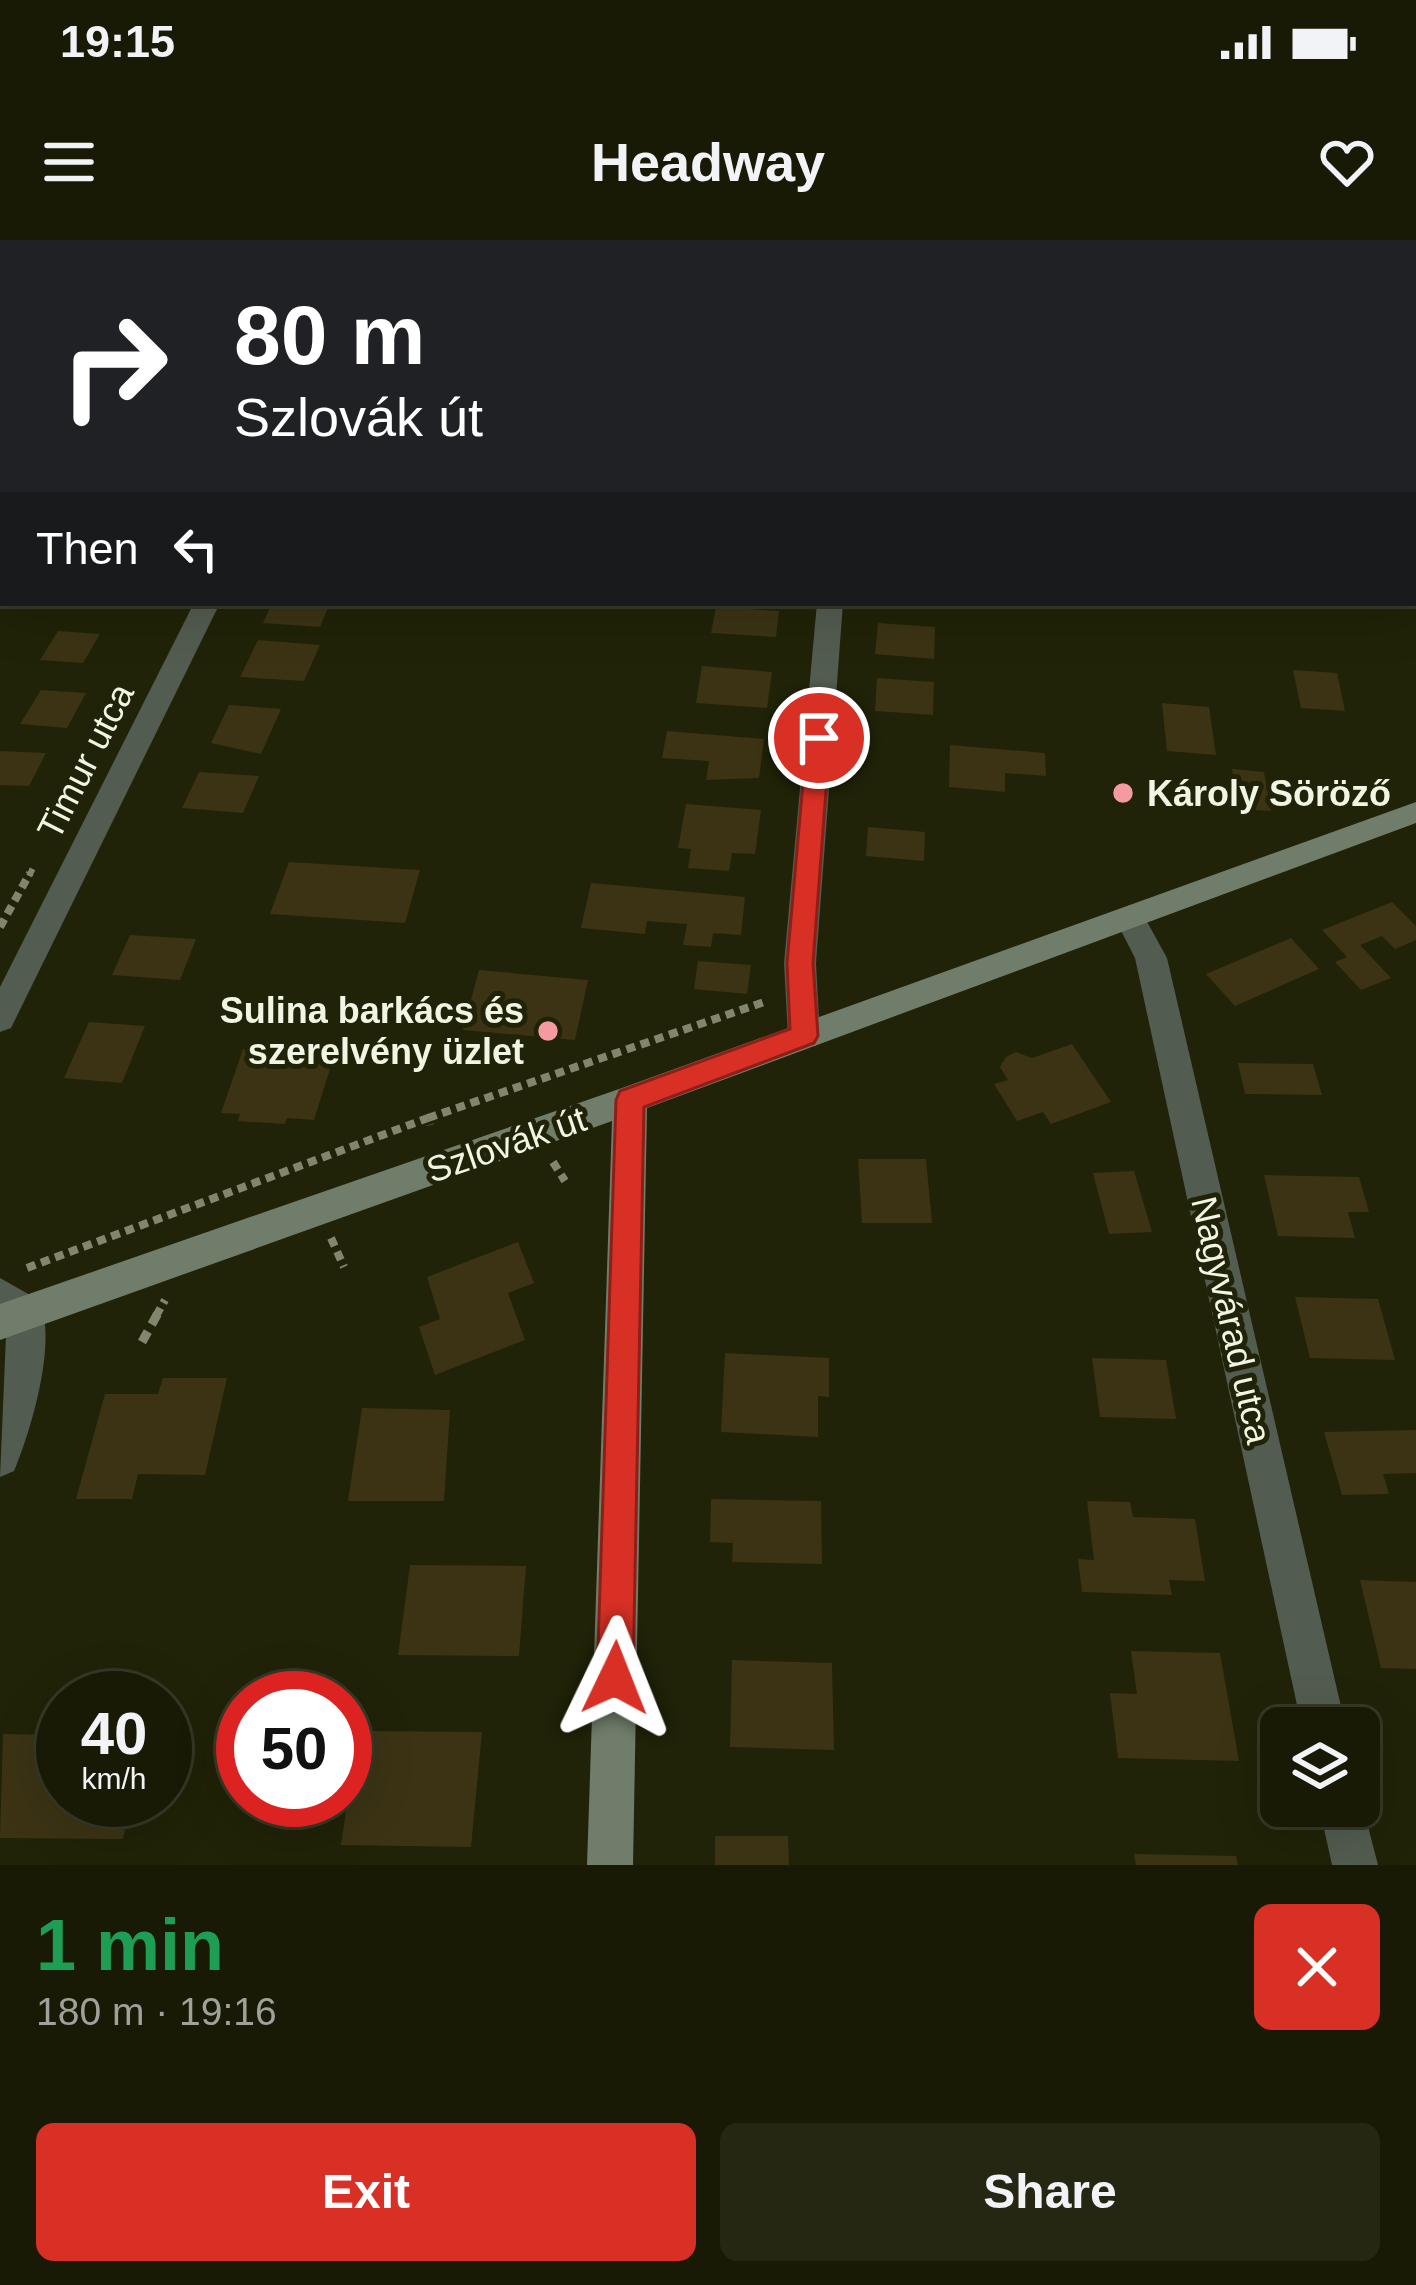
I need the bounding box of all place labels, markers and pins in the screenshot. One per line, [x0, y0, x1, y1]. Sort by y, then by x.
pin [768, 687, 870, 789]
place label: Károly Söröző [1147, 773, 1391, 814]
marker: Károly Söröző [1110, 780, 1136, 806]
place label: Sulina barkács és szerelvény üzlet [220, 990, 524, 1072]
marker: Sulina barkács és szerelvény üzlet [535, 1018, 561, 1044]

